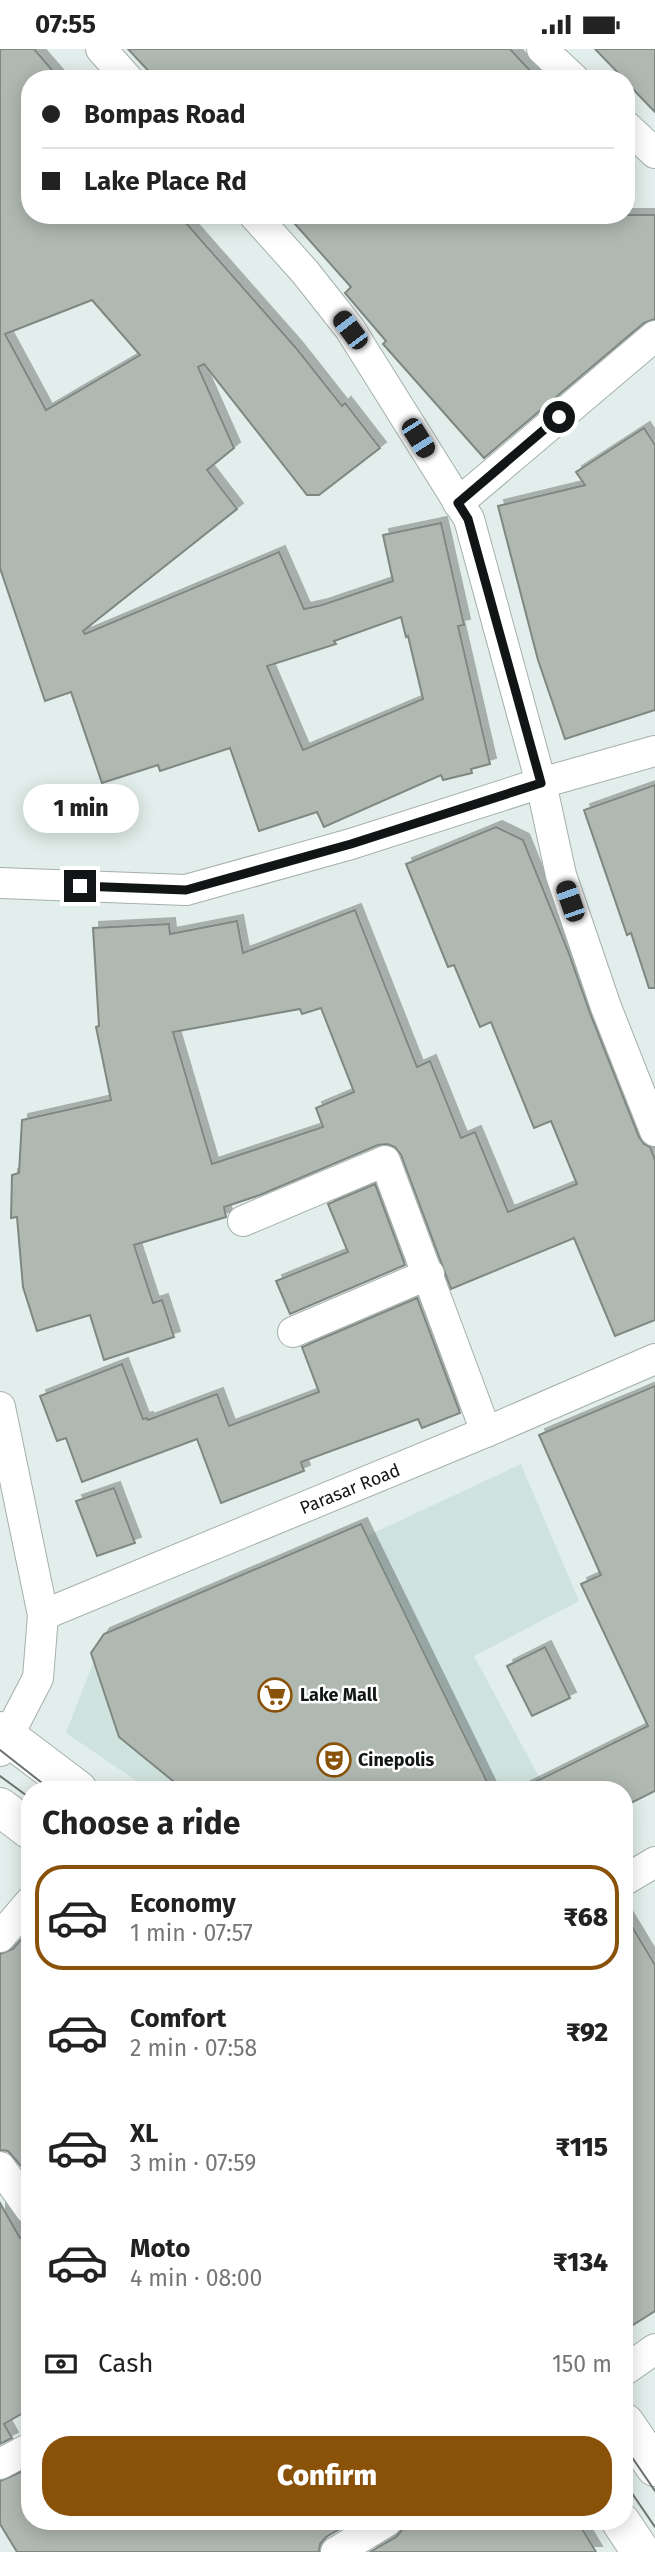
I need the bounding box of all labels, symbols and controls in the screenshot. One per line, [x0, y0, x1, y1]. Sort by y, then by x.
text: 07:55 [35, 9, 96, 40]
text: Bompas Road [84, 99, 246, 130]
text: Lake Place Rd [84, 166, 247, 197]
car [329, 307, 372, 353]
route start [543, 401, 575, 433]
car [398, 415, 439, 461]
callout: 1 min [22, 785, 138, 833]
text: 1 min [53, 794, 109, 822]
route end [64, 870, 96, 902]
car [554, 878, 587, 924]
street label: Parasar Road [297, 1459, 403, 1519]
supermarket icon: Lake Mall [256, 1676, 294, 1714]
place label: Lake Mall [300, 1684, 378, 1706]
theatre icon: Cinepolis [315, 1741, 353, 1779]
place label: Cinepolis [358, 1749, 434, 1771]
text: Choose a ride [42, 1804, 240, 1842]
icon: car [46, 1886, 109, 1949]
text: Economy [130, 1888, 236, 1919]
text: ₹68 [564, 1902, 608, 1933]
text: 1 min · 07:57 [130, 1919, 253, 1947]
icon: car [46, 2001, 109, 2064]
text: Comfort [130, 2003, 226, 2034]
text: ₹92 [566, 2017, 608, 2048]
text: 2 min · 07:58 [130, 2034, 257, 2062]
icon: car [46, 2116, 109, 2179]
text: XL [130, 2118, 158, 2149]
text: ₹115 [556, 2132, 608, 2163]
text: 3 min · 07:59 [130, 2149, 256, 2177]
icon: car [46, 2231, 109, 2294]
text: Moto [130, 2233, 190, 2264]
text: ₹134 [553, 2247, 608, 2278]
text: 4 min · 08:00 [130, 2264, 262, 2292]
icon: cash [42, 2345, 80, 2383]
text: Cash [98, 2348, 154, 2379]
text: 150 m [552, 2350, 612, 2378]
button: Confirm [42, 2436, 612, 2516]

